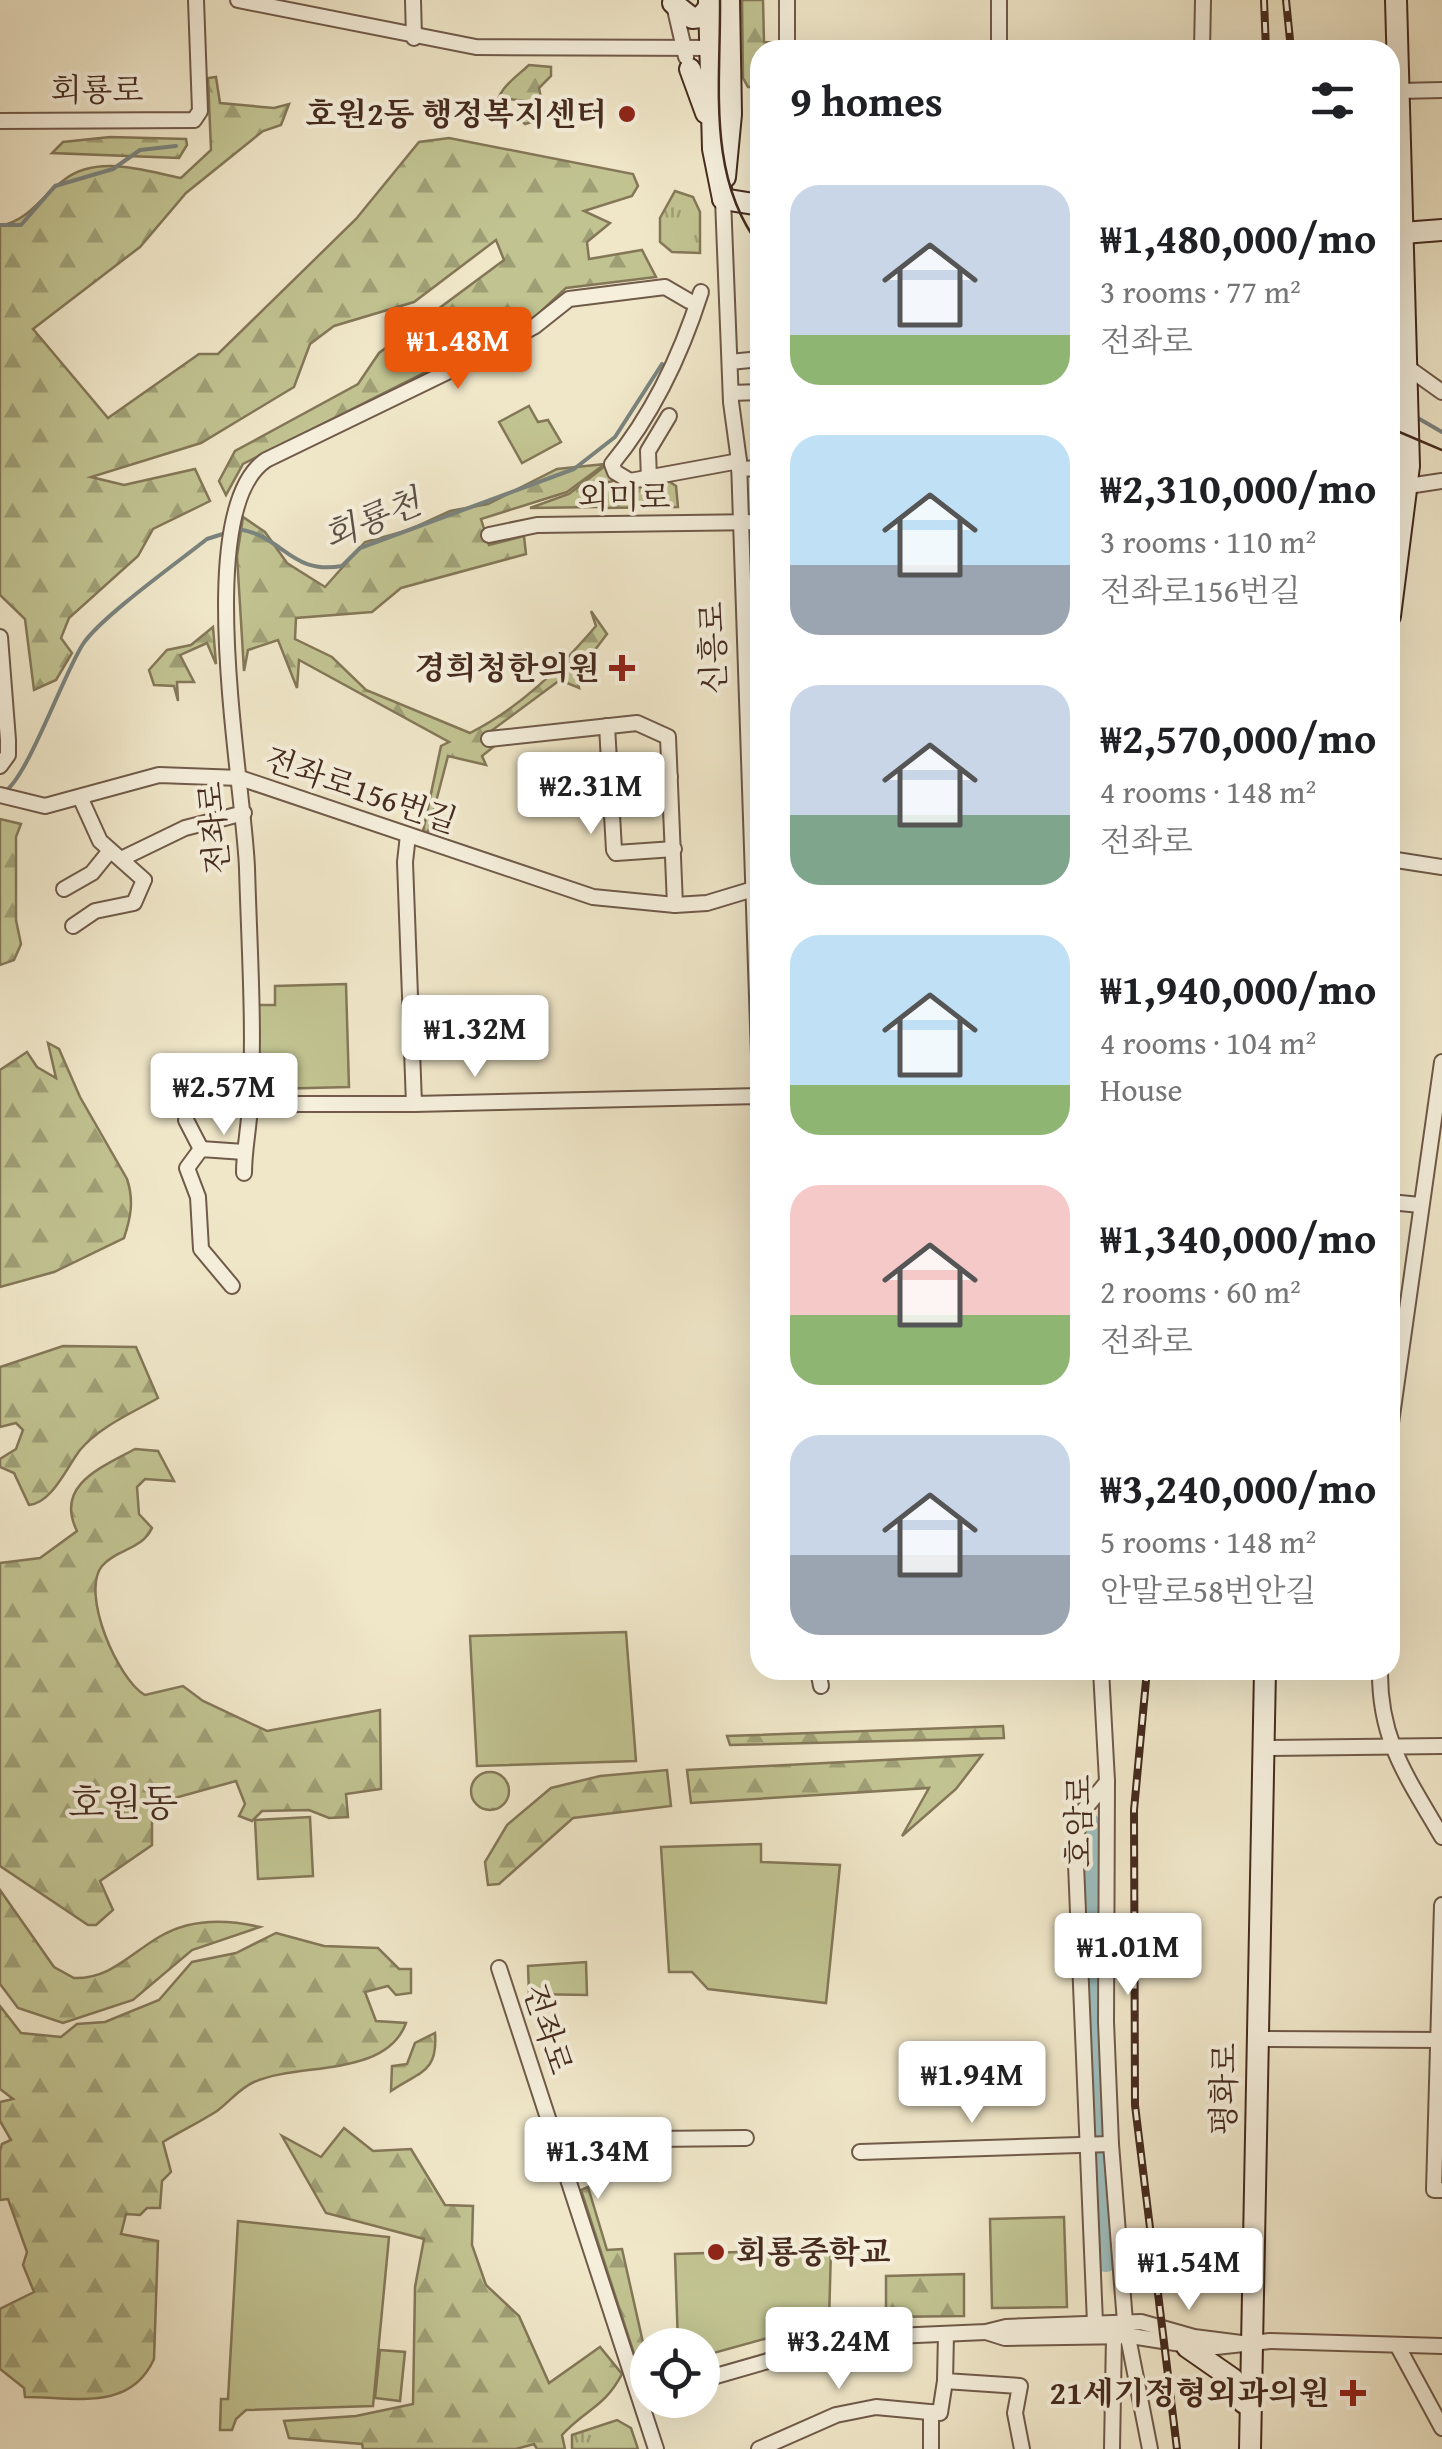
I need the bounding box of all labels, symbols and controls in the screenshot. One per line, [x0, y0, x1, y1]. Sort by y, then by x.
street label: 회룡로 [51, 66, 143, 113]
text: 9 homes [790, 70, 943, 131]
icon: filters [1305, 73, 1360, 128]
place label: 호원2동 행정복지센터 [305, 90, 607, 137]
marker: 호원2동 행정복지센터 [616, 103, 638, 125]
text: ₩1,480,000/mo [1100, 207, 1376, 268]
icon: home [870, 225, 990, 345]
text: 3 rooms · 77 m² [1100, 268, 1301, 315]
pin: ₩1.48M [377, 307, 539, 392]
text: ₩1.48M [407, 316, 509, 363]
text: 전좌로 [1100, 317, 1193, 364]
text: ₩2,310,000/mo [1100, 457, 1376, 518]
street label: 외미로 [578, 473, 670, 520]
water label: 회룡천 [315, 475, 430, 561]
icon: home [870, 475, 990, 595]
text: 3 rooms · 110 m² [1100, 518, 1316, 565]
text: 전좌로156번길 [1100, 567, 1301, 614]
street label: 신흥로 [687, 601, 738, 695]
place label: 경희청한의원 [415, 644, 600, 691]
marker: 경희청한의원 [609, 655, 635, 681]
text: ₩2,570,000/mo [1100, 707, 1376, 768]
icon: home [870, 725, 990, 845]
street label: 전좌로156번길 [259, 735, 464, 844]
pin: ₩2.31M [510, 752, 672, 837]
text: ₩2.31M [540, 761, 642, 808]
text: 4 rooms · 148 m² [1100, 768, 1316, 815]
street label: 전좌로 [186, 780, 241, 876]
text: 전좌로 [1100, 817, 1193, 864]
text: ₩1,940,000/mo [1100, 958, 1376, 1019]
icon: home [870, 975, 990, 1095]
pin: ₩1.32M [394, 995, 556, 1080]
text: ₩1.32M [424, 1004, 526, 1051]
text: 4 rooms · 104 m² [1100, 1019, 1316, 1066]
pin: ₩2.57M [143, 1053, 305, 1138]
text: ₩2.57M [173, 1062, 275, 1109]
text: House [1100, 1066, 1183, 1113]
text: ₩1,340,000/mo [1100, 1207, 1376, 1268]
icon: home [870, 1225, 990, 1345]
text: 2 rooms · 60 m² [1100, 1268, 1301, 1315]
text: 전좌로 [1100, 1317, 1193, 1364]
text: ₩3,240,000/mo [1100, 1457, 1376, 1518]
icon: home [870, 1475, 990, 1595]
text: 5 rooms · 148 m² [1100, 1518, 1316, 1565]
text: 안말로58번안길 [1100, 1567, 1316, 1614]
district label: 호원동 [68, 1774, 178, 1830]
street label: 호암로 [1055, 1775, 1102, 1867]
pin: ₩1.01M [1047, 1913, 1209, 1998]
text: ₩1.01M [1077, 1922, 1179, 1969]
street label: 전좌로 [512, 1977, 585, 2080]
pin: ₩1.94M [891, 2041, 1053, 2126]
street label: 평화로 [1199, 2042, 1248, 2136]
text: ₩1.94M [921, 2050, 1023, 2097]
pin: ₩1.34M [517, 2117, 679, 2202]
text: ₩1.34M [547, 2126, 649, 2173]
place label: 회룡중학교 [736, 2228, 891, 2275]
pin: ₩1.54M [1108, 2228, 1270, 2313]
text: ₩1.54M [1138, 2237, 1240, 2284]
marker: 회룡중학교 [705, 2241, 727, 2263]
pin: ₩3.24M [758, 2307, 920, 2392]
text: ₩3.24M [788, 2316, 890, 2363]
map controls [630, 2328, 720, 2418]
button: locate [630, 2328, 720, 2418]
place label: 21세기정형외과의원 [1050, 2369, 1330, 2416]
marker: 21세기정형외과의원 [1340, 2380, 1366, 2406]

